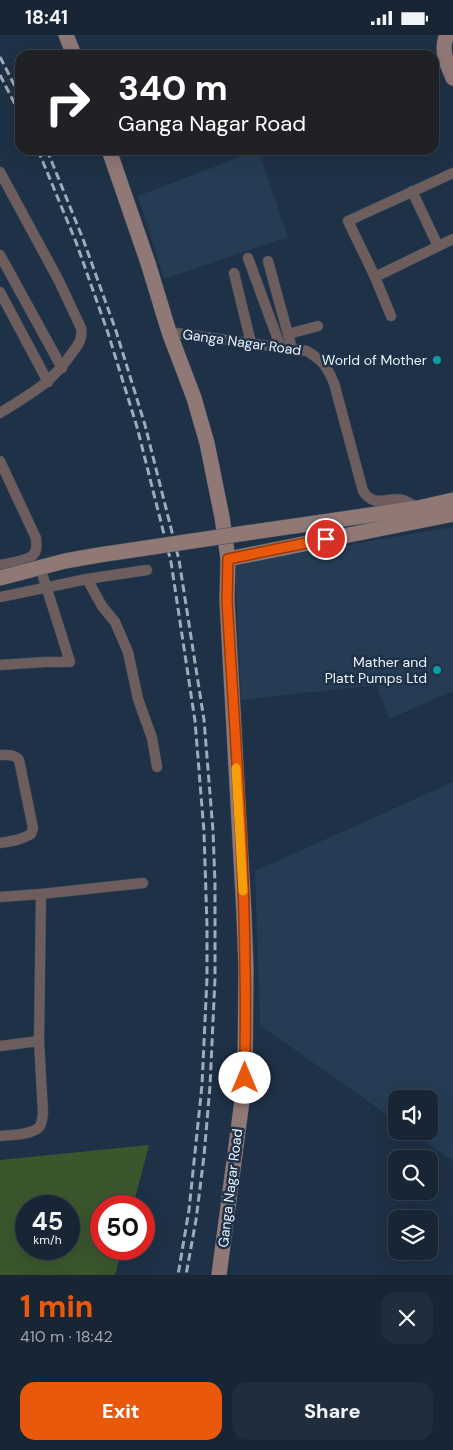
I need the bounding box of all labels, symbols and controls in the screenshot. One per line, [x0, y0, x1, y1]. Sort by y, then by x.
text: 18:41 [25, 5, 68, 30]
text: 340 m [118, 65, 228, 111]
icon: right [35, 70, 100, 135]
text: Ganga Nagar Road [118, 109, 306, 138]
street label: Ganga Nagar Road [182, 325, 302, 359]
place label: World of Mother [322, 351, 427, 369]
marker: World of Mother [431, 354, 443, 366]
pin [305, 518, 347, 560]
icon: arrive [312, 525, 340, 553]
place label: Mather and Platt Pumps Ltd [325, 653, 427, 687]
marker: Mather and Platt Pumps Ltd [431, 664, 443, 676]
position arrow [218, 1051, 270, 1103]
map controls [388, 1090, 438, 1260]
button: sound [388, 1090, 438, 1140]
street label: Ganga Nagar Road [214, 1128, 246, 1248]
button: search [388, 1150, 438, 1200]
speed limit sign: 50 [90, 1195, 155, 1260]
text: 45 [32, 1205, 63, 1238]
button: layers [388, 1210, 438, 1260]
text: km/h [33, 1232, 62, 1248]
text: 1 min [20, 1287, 93, 1326]
button: close [381, 1292, 433, 1344]
text: 410 m · 18:42 [20, 1326, 113, 1347]
button: Exit [20, 1382, 222, 1440]
button: Share [232, 1382, 433, 1440]

